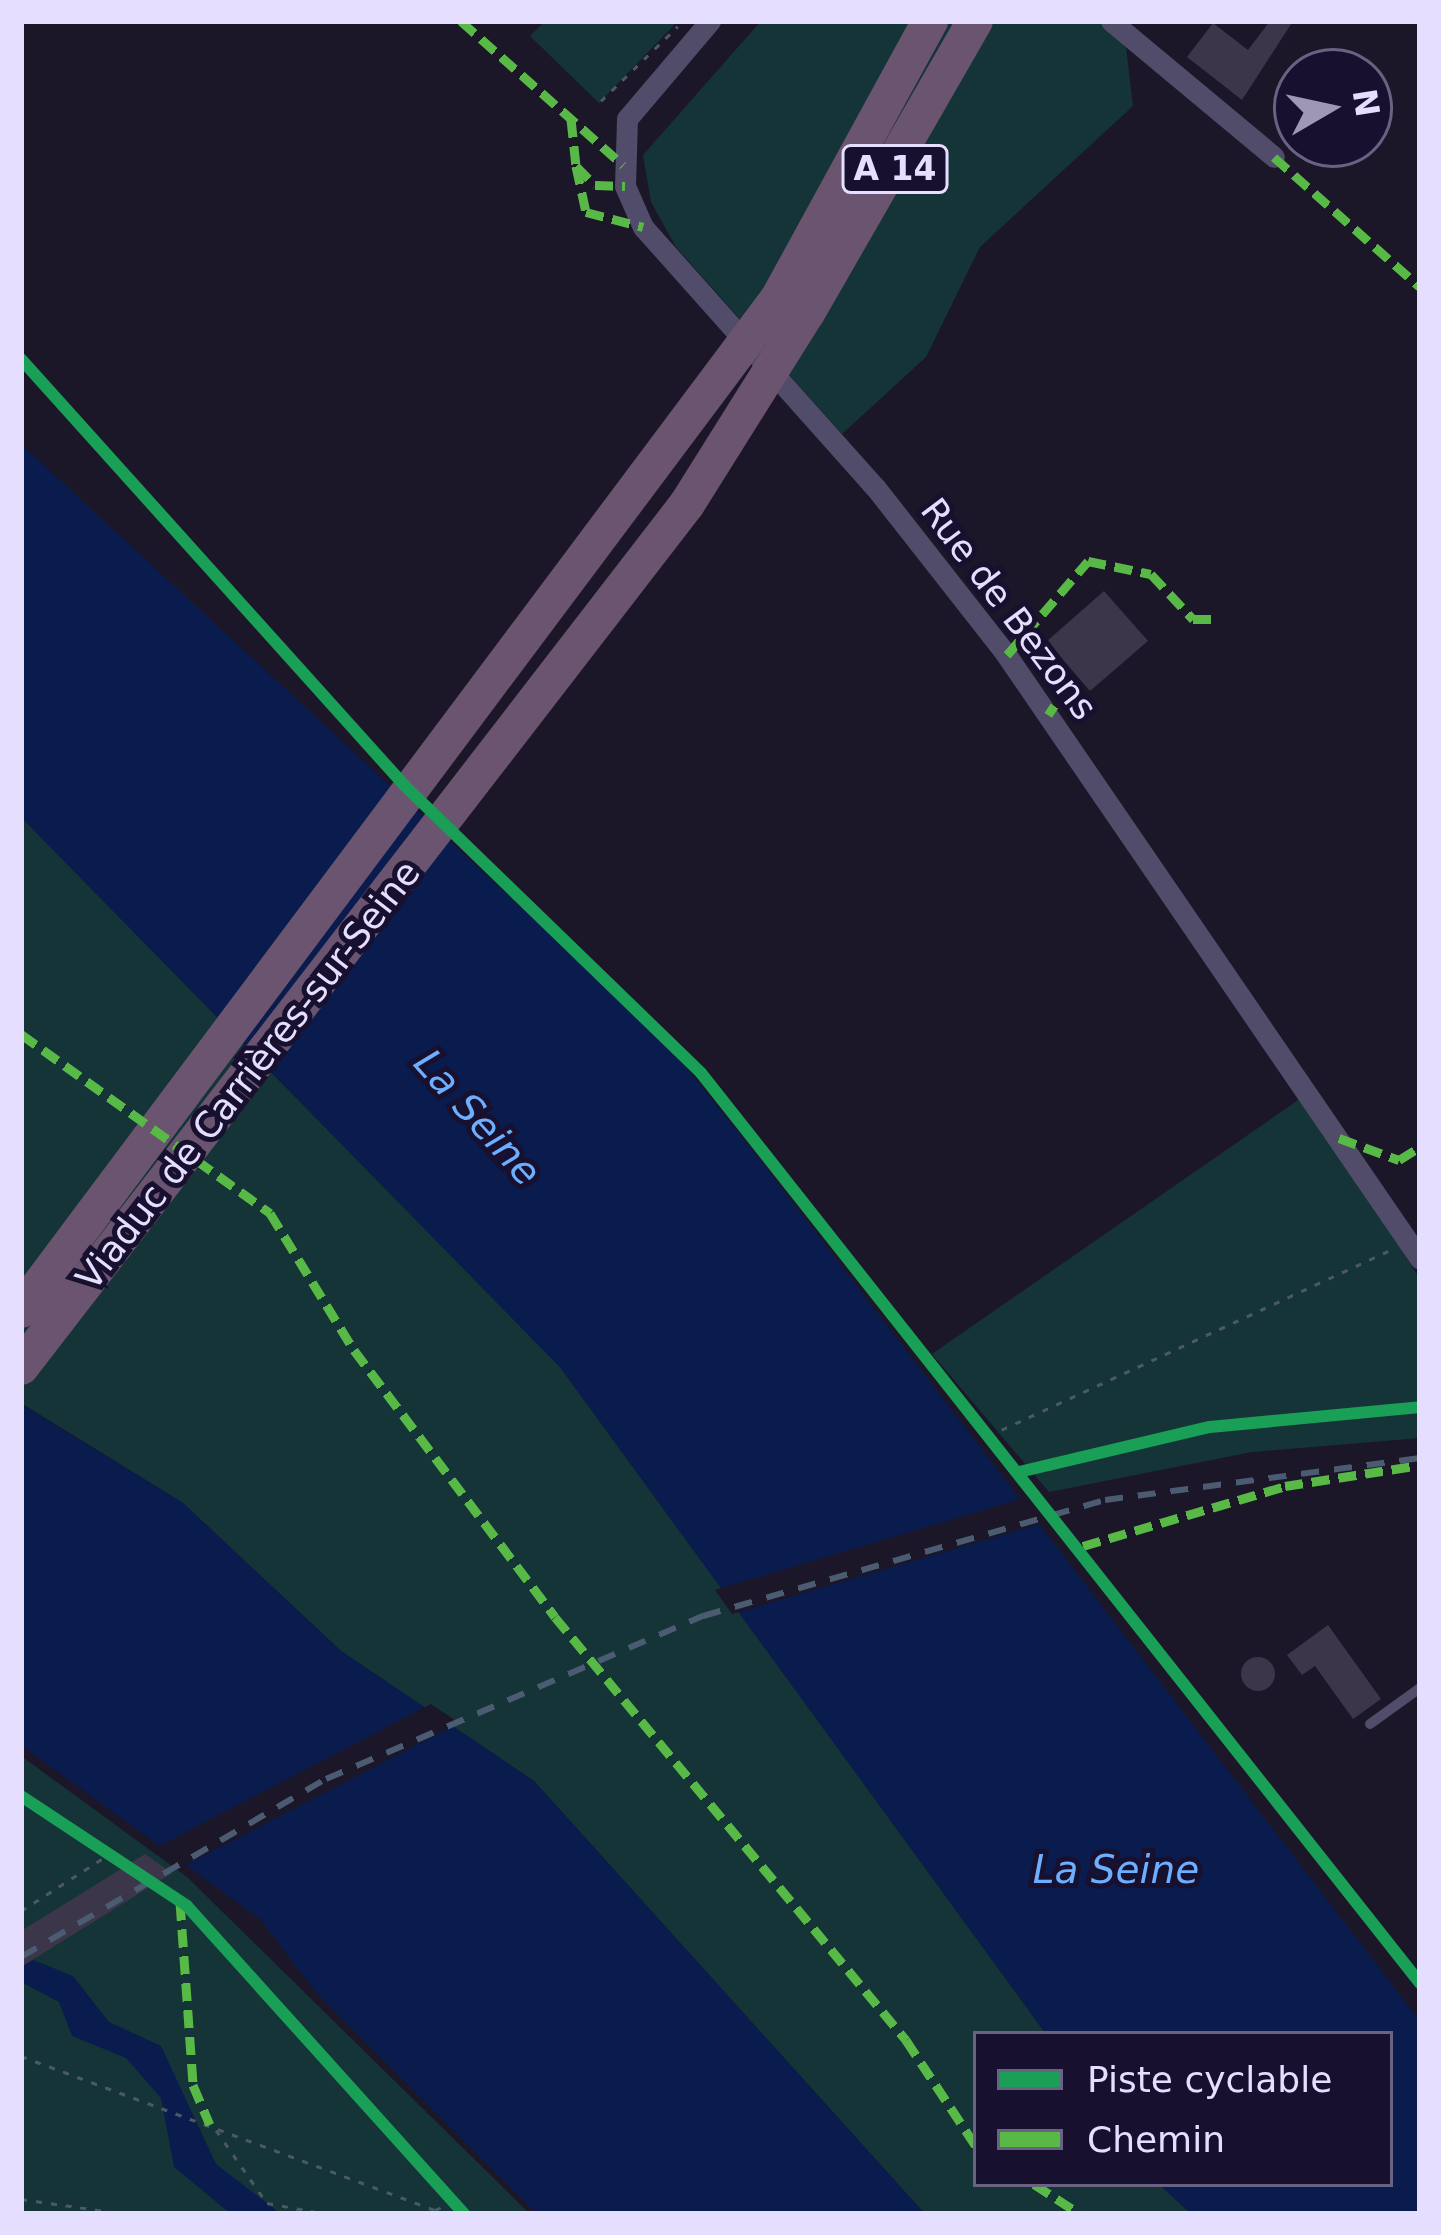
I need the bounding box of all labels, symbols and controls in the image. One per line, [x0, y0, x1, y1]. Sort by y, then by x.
north arrow [1273, 48, 1393, 168]
text: N [1345, 86, 1388, 119]
road number: A 14 [841, 142, 949, 196]
street label: Rue de Bezons [912, 490, 1106, 728]
street label: Viaduc de Carrières-sur-Seine [67, 852, 429, 1298]
water label: La Seine [404, 1041, 550, 1195]
water label: La Seine [1033, 1847, 1199, 1893]
legend [973, 2031, 1393, 2187]
text: Piste cyclable [1087, 2059, 1332, 2100]
text: Chemin [1087, 2119, 1225, 2160]

